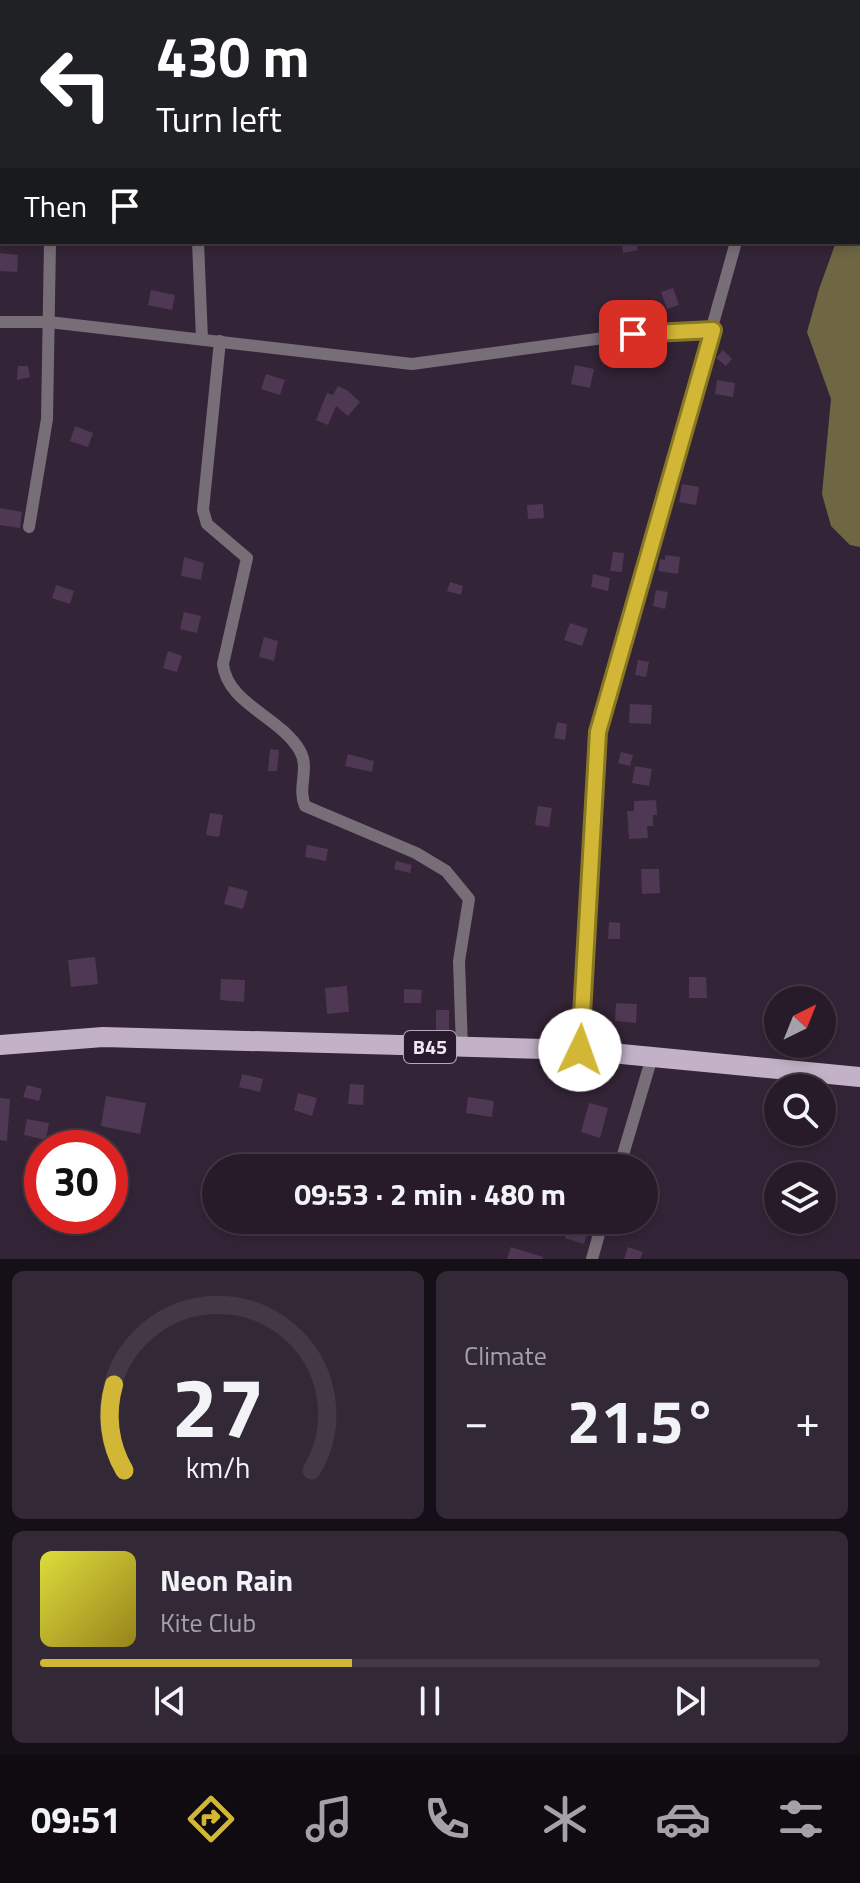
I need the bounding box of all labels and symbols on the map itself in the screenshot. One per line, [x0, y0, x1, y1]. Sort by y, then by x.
pin [599, 300, 667, 368]
north arrow [764, 986, 836, 1058]
position arrow [538, 1008, 622, 1092]
road number: B45 [404, 1031, 456, 1063]
speed limit sign: 30 [24, 1130, 128, 1234]

